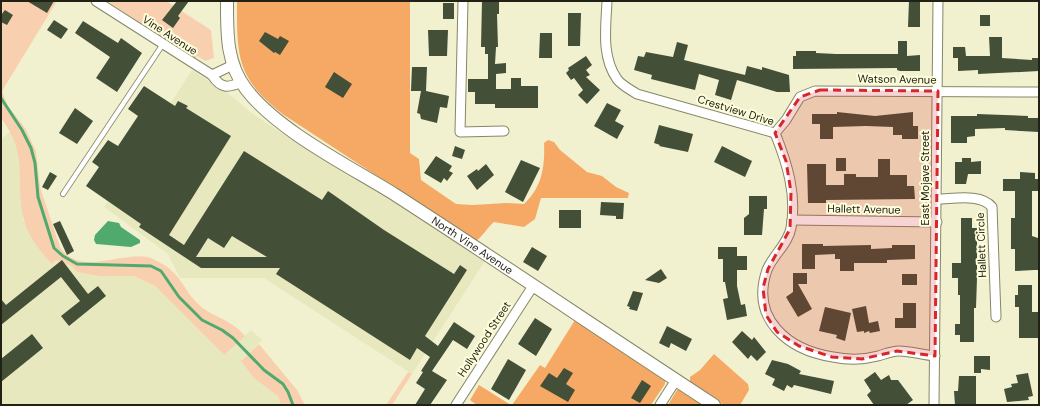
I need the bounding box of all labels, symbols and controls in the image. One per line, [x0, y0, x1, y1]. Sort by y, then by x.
street label: Vine Avenue [140, 12, 200, 58]
street label: Watson Avenue [857, 71, 937, 87]
street label: Crestview Drive [696, 92, 776, 128]
street label: East Mojave Street [918, 131, 932, 225]
street label: Hallett Avenue [827, 201, 901, 217]
street label: Hallett Circle [973, 212, 989, 278]
street label: North Vine Avenue [429, 213, 516, 277]
street label: Hollywood Street [454, 299, 514, 379]

